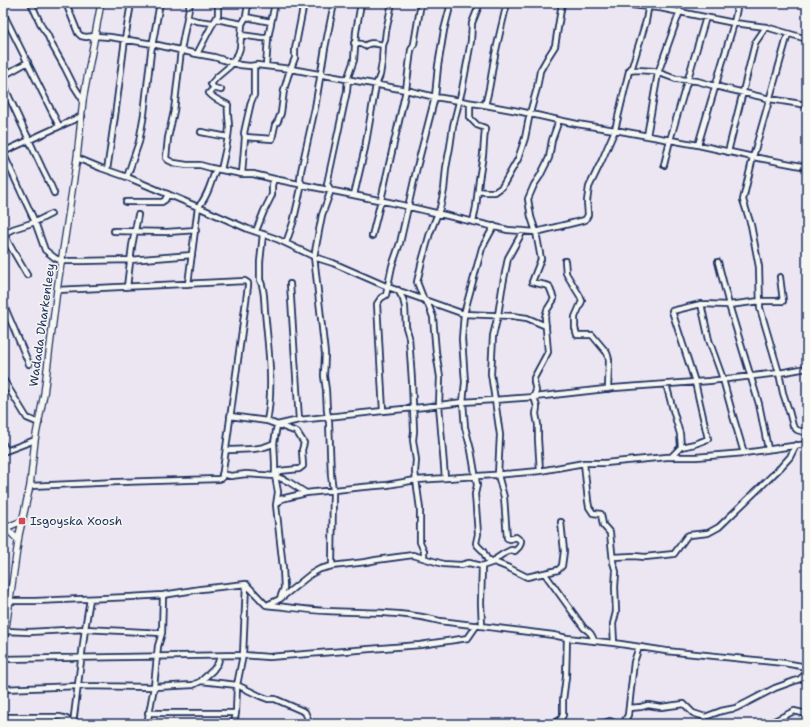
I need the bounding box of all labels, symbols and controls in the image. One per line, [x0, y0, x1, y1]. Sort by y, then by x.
street label: Wadada Dharkenleey [25, 262, 59, 388]
place label: Isgoyska Xoosh [30, 513, 122, 529]
marker: Isgoyska Xoosh [17, 516, 27, 526]

